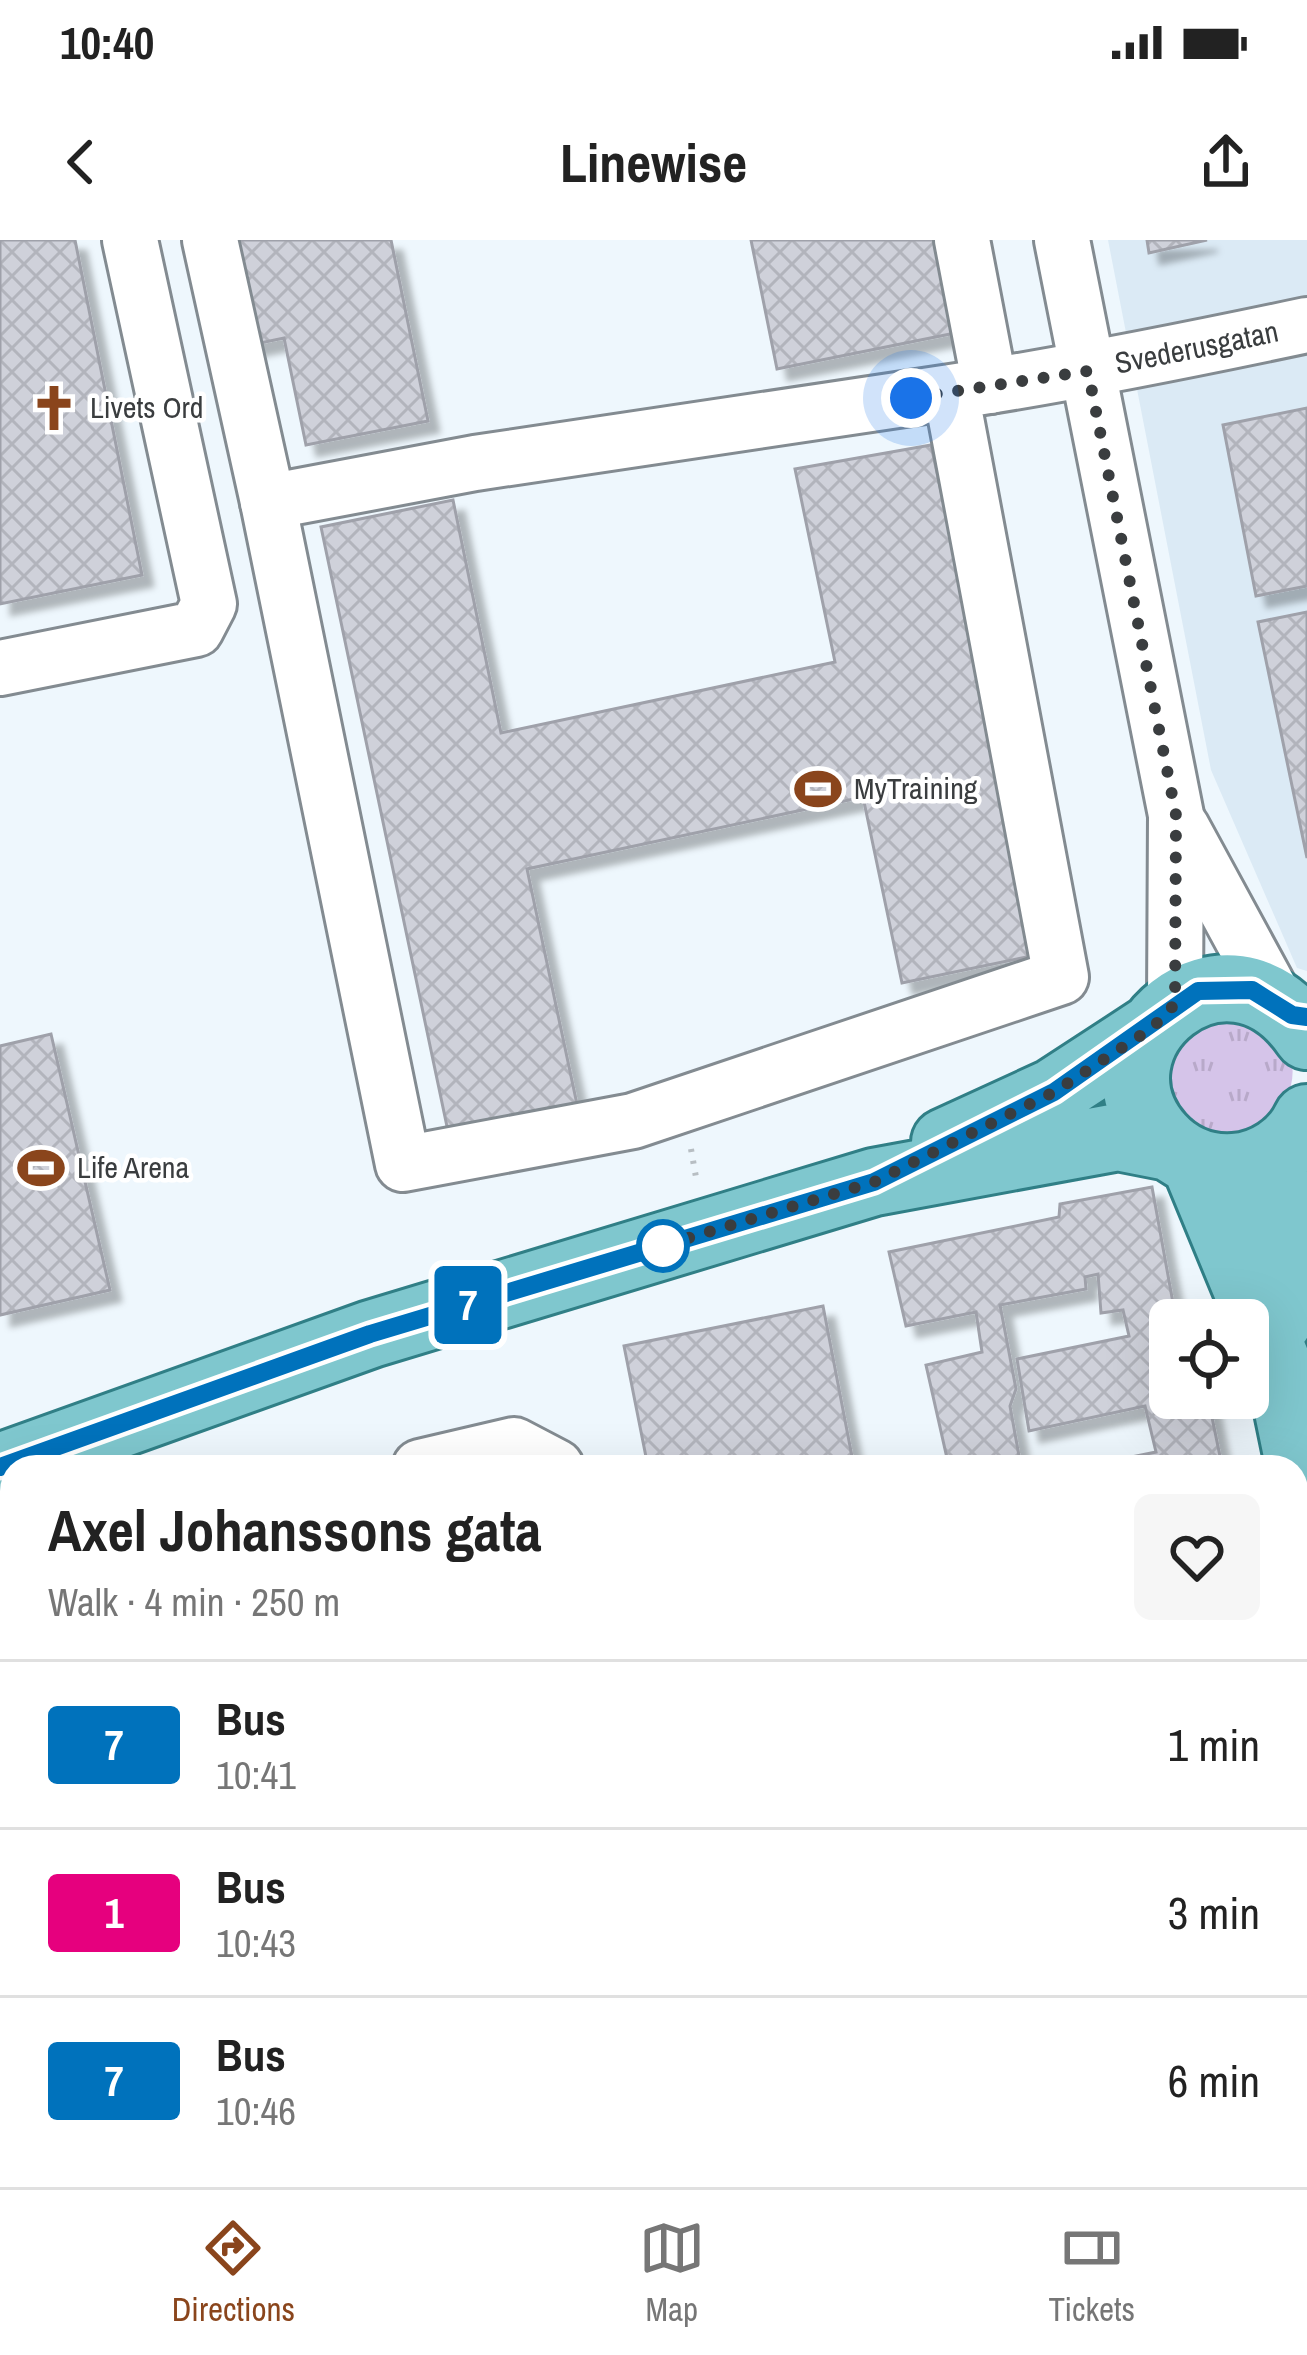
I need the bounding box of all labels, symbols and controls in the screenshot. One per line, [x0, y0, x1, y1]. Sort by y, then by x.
text: 10:40 [60, 12, 154, 73]
text: Linewise [560, 126, 747, 199]
icon: back [48, 129, 114, 195]
icon: share [1193, 129, 1259, 195]
street label: Svederusgatan [1112, 311, 1282, 383]
your location [881, 368, 941, 428]
church icon: Livets Ord [29, 383, 79, 433]
place label: Livets Ord [90, 387, 204, 427]
sports icon: MyTraining [793, 764, 843, 814]
place label: MyTraining [854, 768, 978, 808]
sports icon: Life Arena [16, 1143, 66, 1193]
place label: Life Arena [77, 1147, 189, 1187]
unlabelled marker [638, 1221, 688, 1271]
line badge: 7 [429, 1266, 507, 1344]
text: 7 [458, 1277, 478, 1333]
map controls [1149, 1299, 1269, 1419]
button: locate [1149, 1299, 1269, 1419]
text: Axel Johanssons gata [48, 1492, 542, 1569]
button: heart [1134, 1494, 1260, 1620]
text: Walk · 4 min · 250 m [48, 1576, 340, 1628]
text: Bus [216, 1688, 286, 1749]
text: 1 min [1168, 1714, 1260, 1775]
text: 7 [104, 1717, 124, 1773]
text: 10:41 [216, 1749, 296, 1801]
text: Bus [216, 1856, 286, 1917]
text: 3 min [1168, 1882, 1260, 1943]
text: 1 [104, 1885, 124, 1941]
text: 10:43 [216, 1917, 296, 1969]
text: Bus [216, 2024, 286, 2085]
text: 6 min [1168, 2050, 1260, 2111]
text: 7 [104, 2053, 124, 2109]
text: 10:46 [216, 2085, 296, 2137]
tab: Directions [172, 2215, 295, 2331]
tab: Map [639, 2215, 705, 2331]
tab: Tickets [1049, 2215, 1135, 2331]

